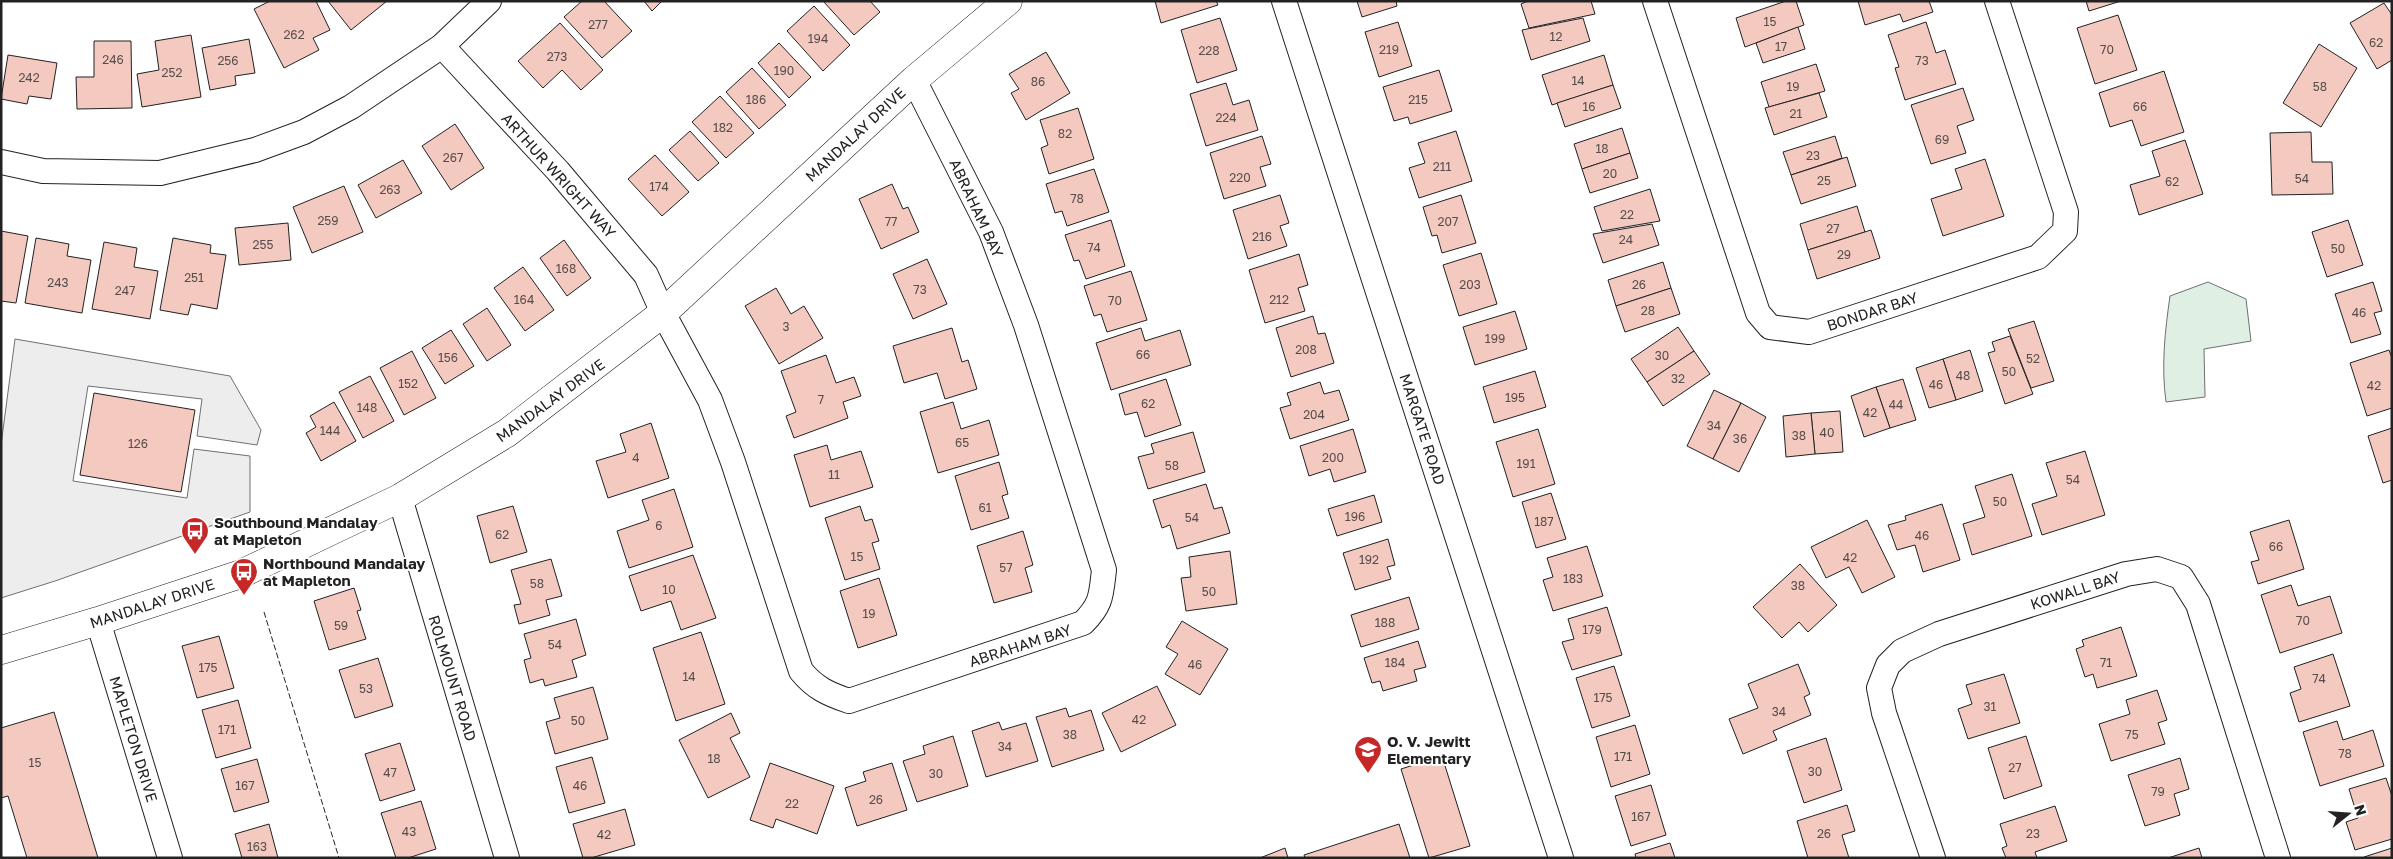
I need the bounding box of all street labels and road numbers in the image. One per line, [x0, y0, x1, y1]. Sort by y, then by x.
street label: MANDALAY DRIVE [801, 83, 909, 185]
street label: ARTHUR WRIGHT WAY [498, 109, 620, 241]
street label: ABRAHAM BAY [946, 156, 1008, 260]
street label: BONDAR BAY [1824, 288, 1920, 334]
street label: MANDALAY DRIVE [492, 354, 608, 446]
street label: MARGATE ROAD [1397, 371, 1449, 487]
street label: KOWALL BAY [2028, 567, 2123, 613]
street label: MANDALAY DRIVE [87, 574, 217, 632]
street label: ROLMOUNT ROAD [425, 613, 481, 743]
street label: ABRAHAM BAY [967, 620, 1074, 670]
street label: MAPLETON DRIVE [106, 674, 162, 804]

